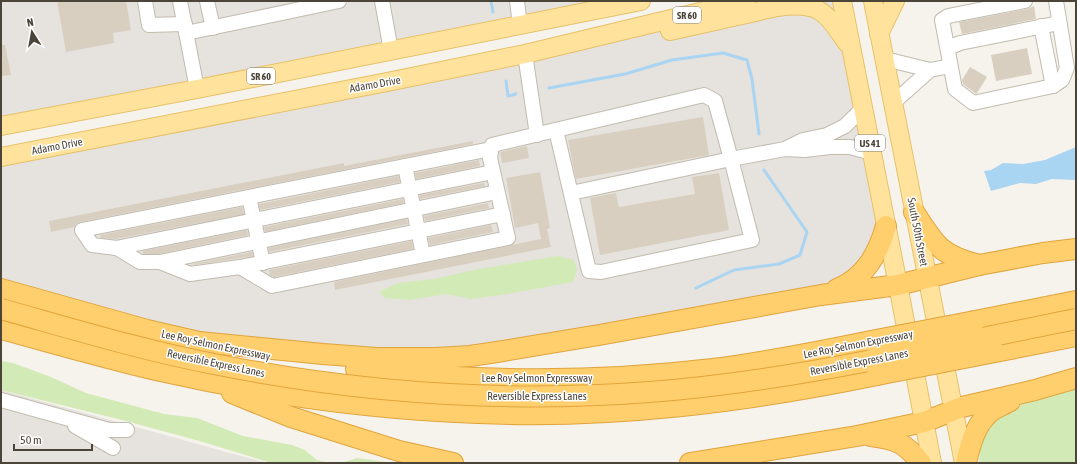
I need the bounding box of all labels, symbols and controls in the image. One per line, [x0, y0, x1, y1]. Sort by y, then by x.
road number: SR 60 [673, 7, 701, 23]
north arrow [12, 12, 52, 52]
text: N [26, 16, 34, 29]
road number: SR 60 [247, 68, 275, 84]
street label: Adamo Drive [349, 74, 401, 94]
street label: Adamo Drive [30, 135, 84, 157]
road number: US 41 [855, 135, 885, 151]
street label: South 50th Street [905, 197, 931, 267]
street label: Lee Roy Selmon Expressway [802, 327, 914, 361]
street label: Lee Roy Selmon Expressway [160, 328, 272, 363]
street label: Reversible Express Lanes [166, 347, 266, 379]
street label: Reversible Express Lanes [809, 347, 909, 377]
street label: Lee Roy Selmon Expressway [481, 372, 593, 384]
street label: Reversible Express Lanes [487, 390, 587, 402]
scale bar [14, 426, 92, 452]
text: 50 m [20, 433, 42, 447]

